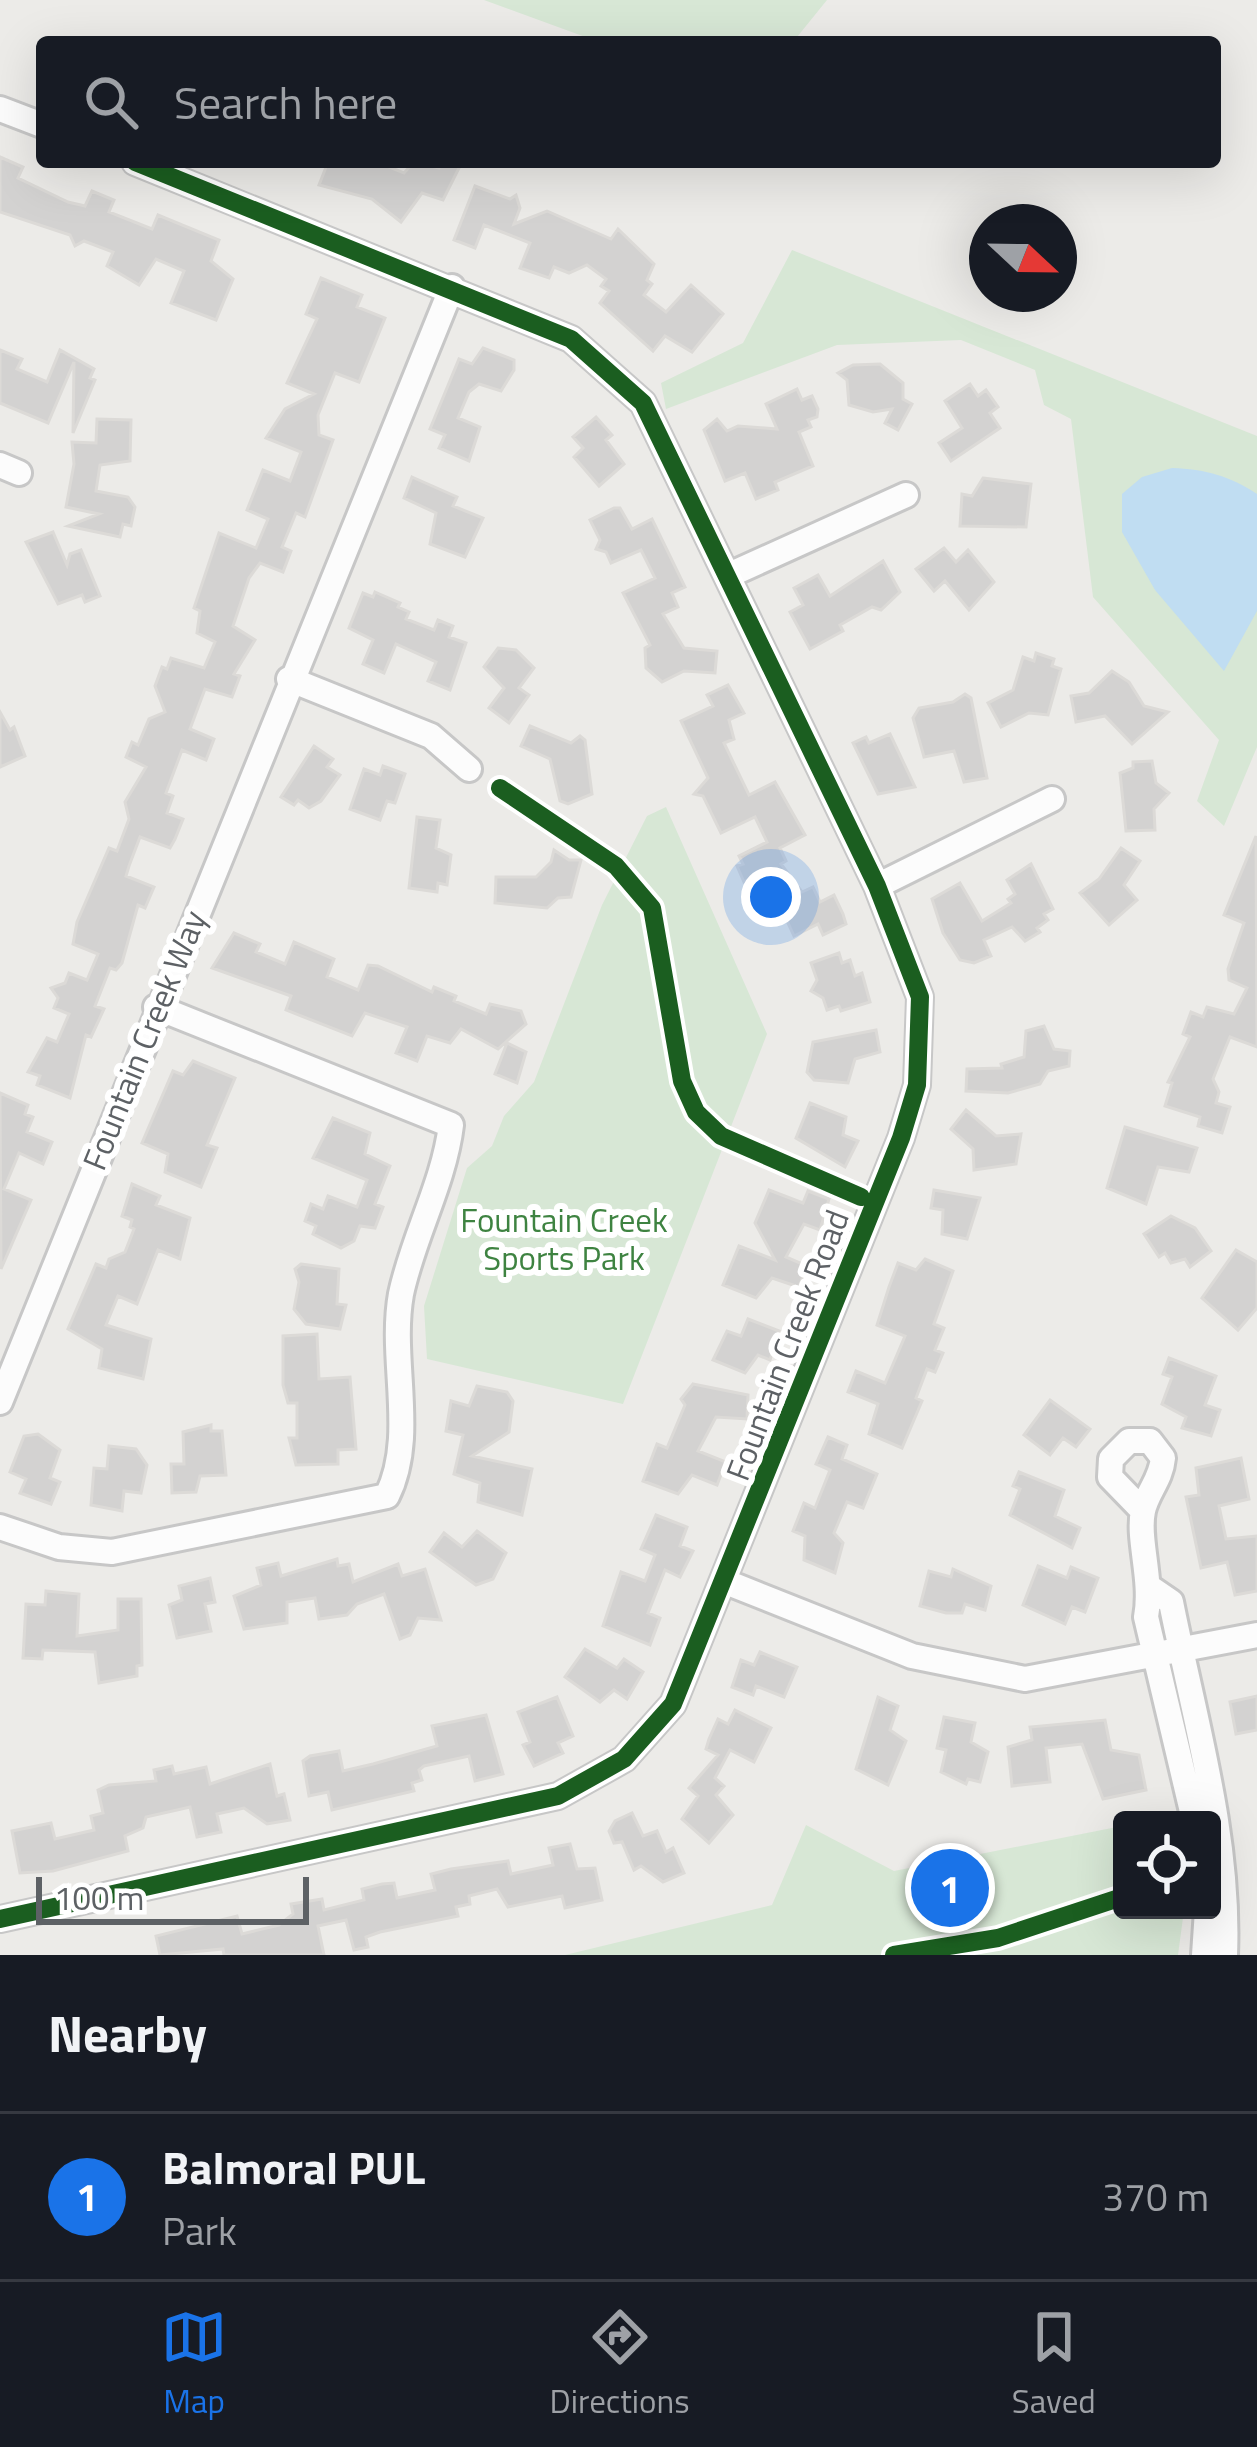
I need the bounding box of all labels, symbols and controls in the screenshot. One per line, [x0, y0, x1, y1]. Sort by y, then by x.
search box [36, 36, 1221, 168]
text: Search here [174, 68, 397, 136]
icon: search [78, 69, 144, 135]
north arrow [969, 204, 1077, 312]
your location [741, 867, 801, 927]
street label: Fountain Creek Way [69, 903, 219, 1177]
park label: Fountain Creek Sports Park [460, 1195, 668, 1283]
street label: Fountain Creek Road [712, 1202, 862, 1488]
map controls [1113, 1811, 1221, 1919]
button: locate [1113, 1811, 1221, 1919]
pin: 1 [911, 1843, 989, 1933]
scale bar [36, 1871, 309, 1924]
text: 100 m [54, 1873, 144, 1923]
text: Nearby [48, 1994, 207, 2072]
text: Balmoral PUL [162, 2133, 425, 2201]
text: 1 [76, 2167, 98, 2226]
text: 370 m [1102, 2167, 1209, 2226]
text: Park [162, 2201, 237, 2260]
tab: Map [161, 2304, 227, 2426]
tab: Directions [550, 2304, 689, 2426]
tab: Saved [1012, 2304, 1096, 2426]

